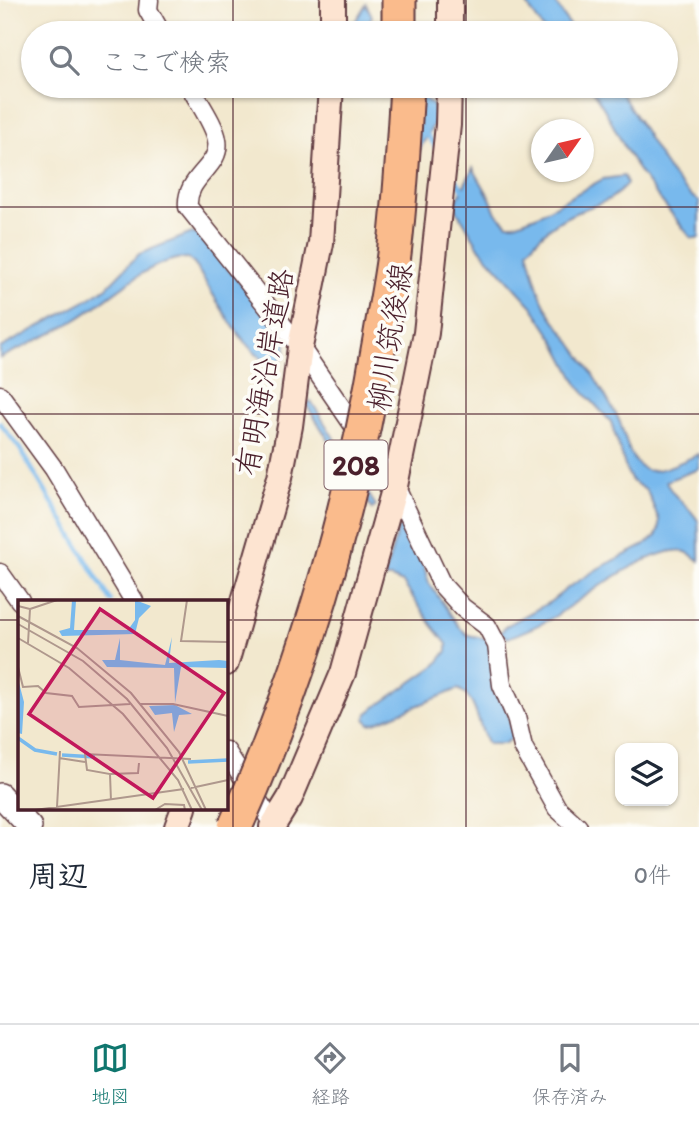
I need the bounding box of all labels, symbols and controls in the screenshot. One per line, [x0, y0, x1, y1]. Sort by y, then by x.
search box [21, 21, 678, 98]
icon: search [45, 41, 83, 79]
text: ここで検索 [101, 46, 231, 78]
north arrow [531, 119, 594, 182]
street label: 柳川筑後線 [360, 260, 420, 414]
street label: 有明海沿岸道路 [228, 265, 301, 479]
road number: 208 [324, 440, 388, 490]
inset map [18, 600, 228, 810]
map controls [615, 743, 678, 806]
button: layers [615, 743, 678, 806]
text: 周辺 [28, 857, 88, 894]
text: 0件 [634, 861, 671, 889]
tab: 地図 [91, 1039, 129, 1108]
tab: 経路 [311, 1039, 350, 1108]
tab: 保存済み [532, 1039, 608, 1108]

